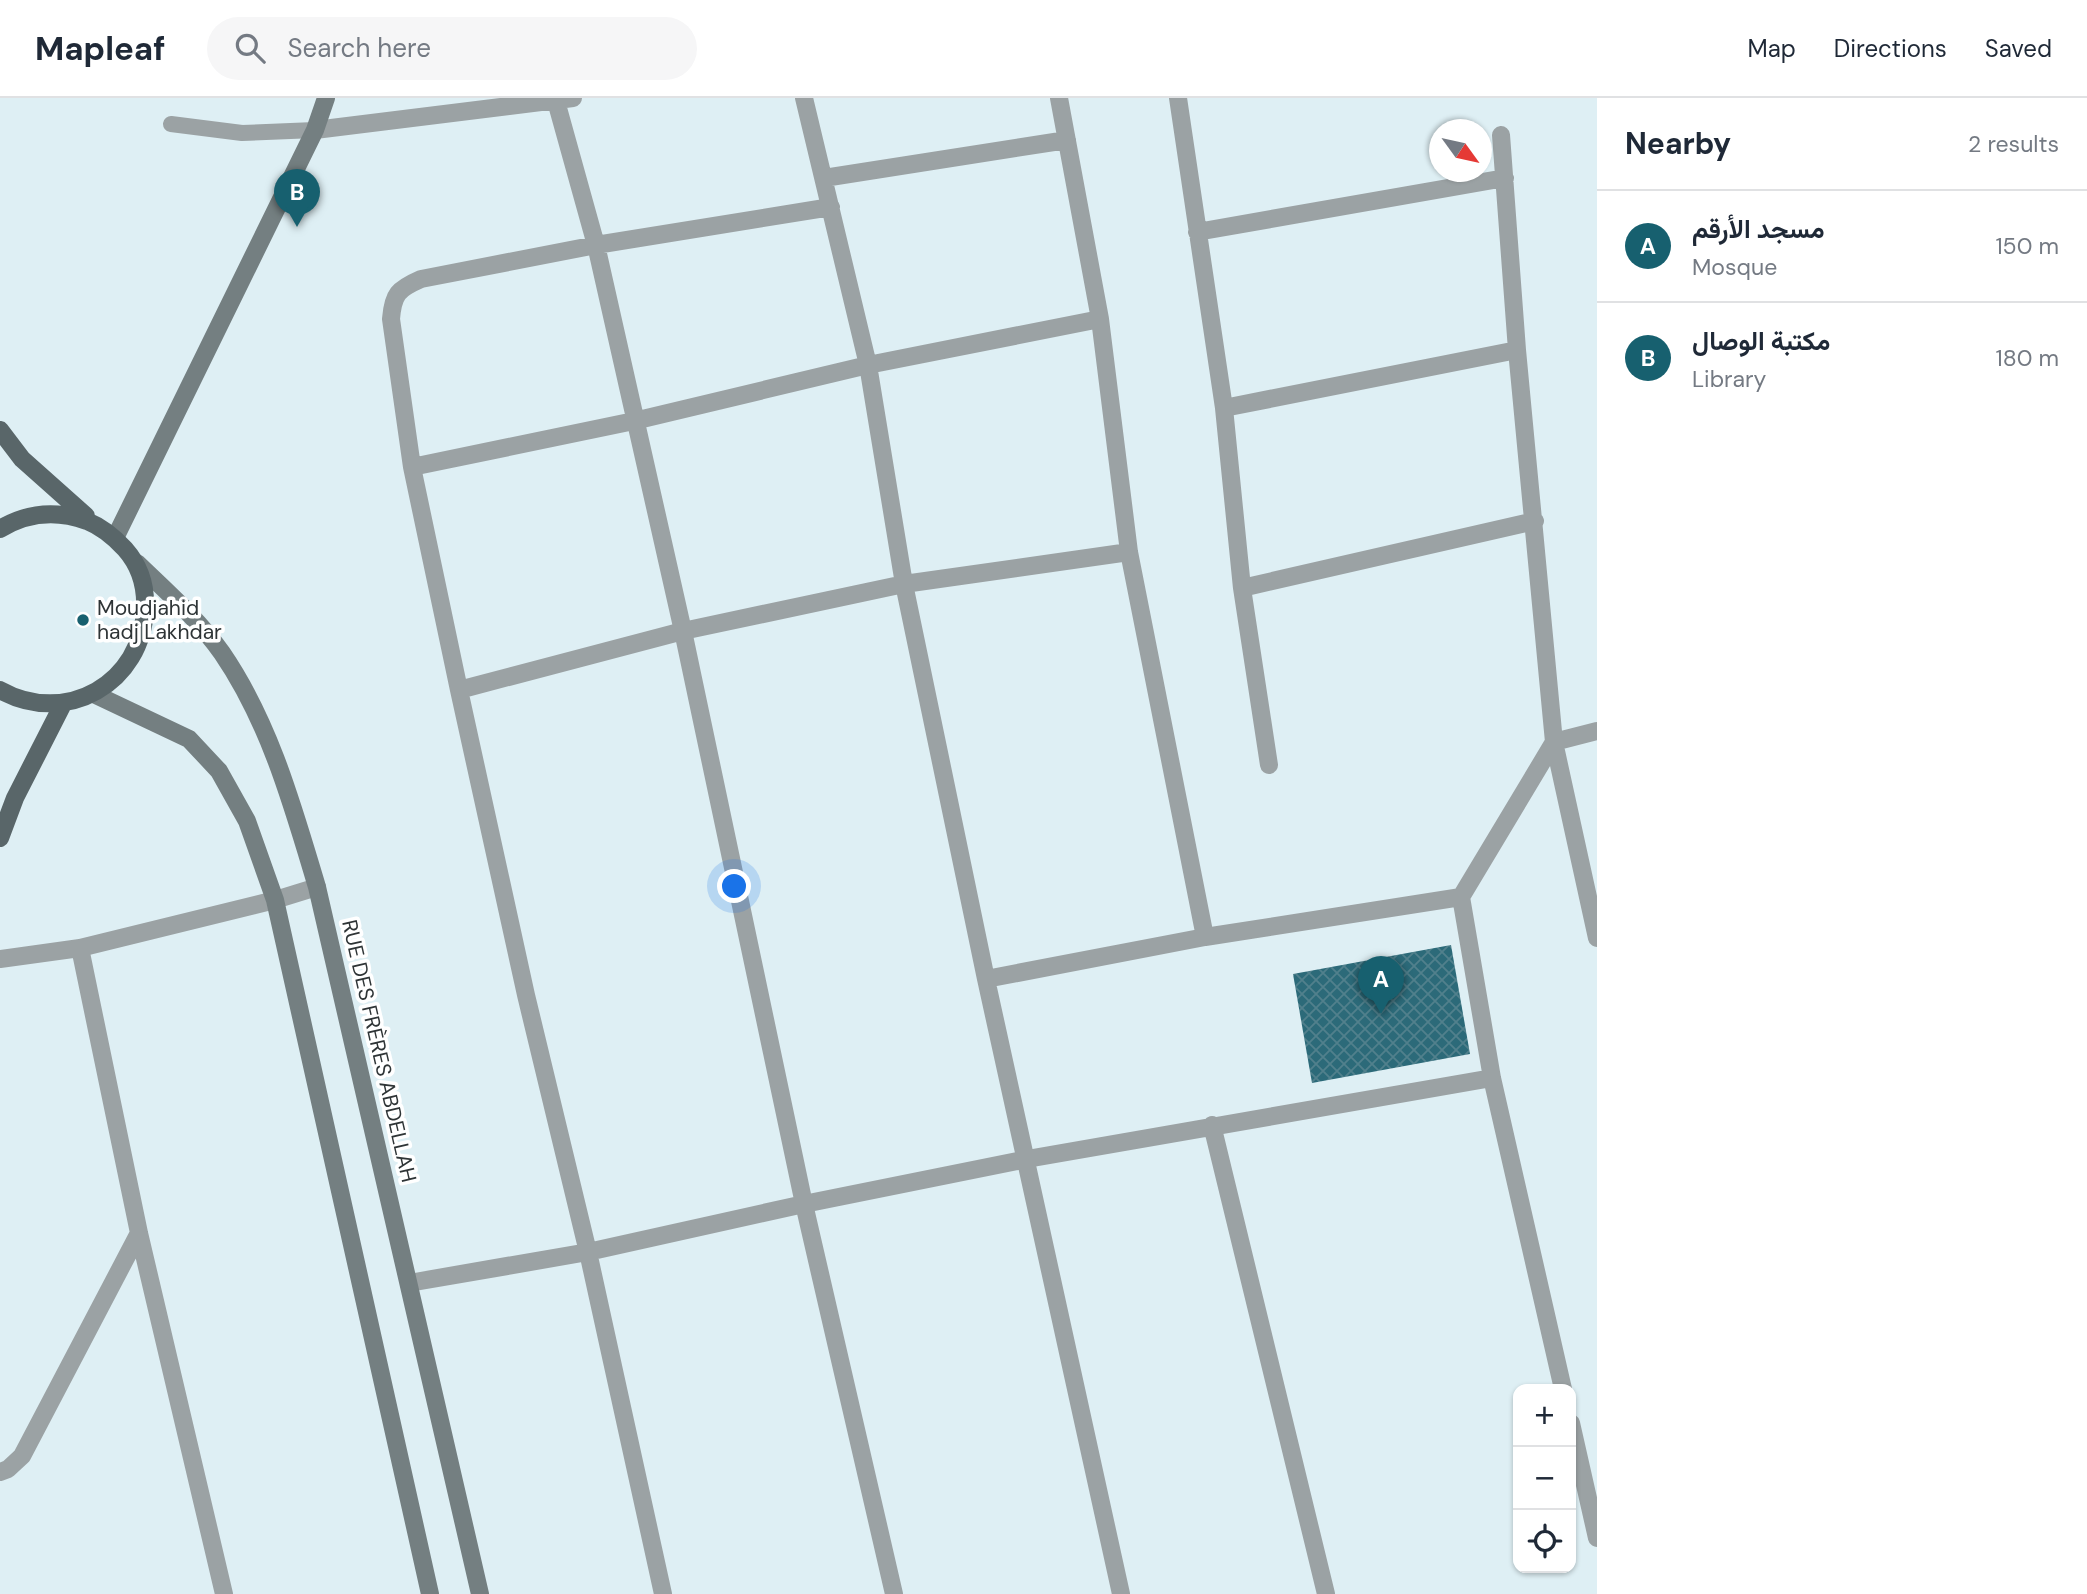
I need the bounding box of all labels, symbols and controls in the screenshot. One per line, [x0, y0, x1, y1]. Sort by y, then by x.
search box [207, 17, 697, 80]
text: Mapleaf [35, 27, 165, 70]
icon: search [231, 29, 269, 67]
text: Search here [287, 31, 431, 65]
text: Map [1748, 33, 1796, 64]
text: Directions [1834, 33, 1947, 64]
text: Saved [1985, 33, 2052, 64]
north arrow [1429, 119, 1492, 182]
text: Nearby [1625, 124, 1731, 163]
text: 2 results [1968, 129, 2059, 159]
pin: B [274, 169, 320, 227]
text: مسجد الأرقم [1692, 212, 1825, 246]
text: A [1640, 231, 1656, 261]
text: 150 m [1995, 231, 2059, 261]
text: Mosque [1692, 252, 1777, 282]
text: مكتبة الوصال [1692, 324, 1830, 358]
text: B [1641, 343, 1655, 373]
text: 180 m [1995, 343, 2059, 373]
text: Library [1692, 364, 1766, 394]
place label: Moudjahid hadj Lakhdar [97, 594, 222, 646]
marker: Moudjahid hadj Lakhdar [75, 612, 91, 628]
your location [717, 869, 751, 903]
street label: RUE DES FRÈRES ABDELLAH [335, 917, 423, 1185]
pin: A [1358, 956, 1404, 1014]
map controls [1513, 1384, 1576, 1573]
button: + [1513, 1384, 1576, 1447]
button: − [1513, 1447, 1576, 1510]
button: locate [1513, 1510, 1576, 1573]

